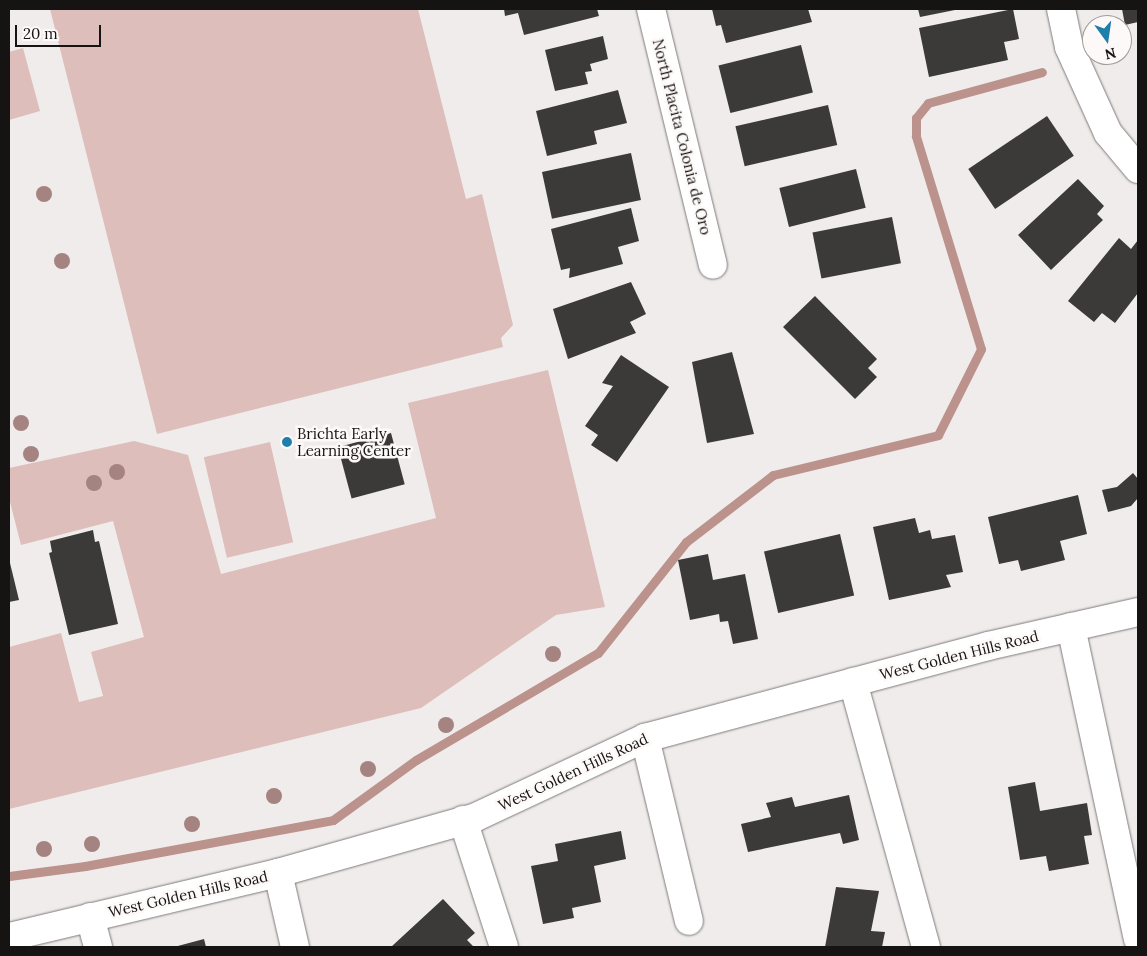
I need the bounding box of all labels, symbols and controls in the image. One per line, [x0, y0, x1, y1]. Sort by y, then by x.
scale bar [18, 15, 104, 47]
north arrow [1082, 15, 1132, 65]
text: 20 m [23, 24, 58, 43]
street label: North Placita Colonia de Oro [649, 37, 715, 237]
text: N [1103, 44, 1118, 64]
place label: Brichta Early Learning Center [297, 424, 411, 459]
marker: Brichta Early Learning Center [281, 436, 293, 448]
street label: West Golden Hills Road [878, 627, 1040, 683]
street label: West Golden Hills Road [495, 729, 651, 815]
street label: West Golden Hills Road [106, 867, 270, 921]

